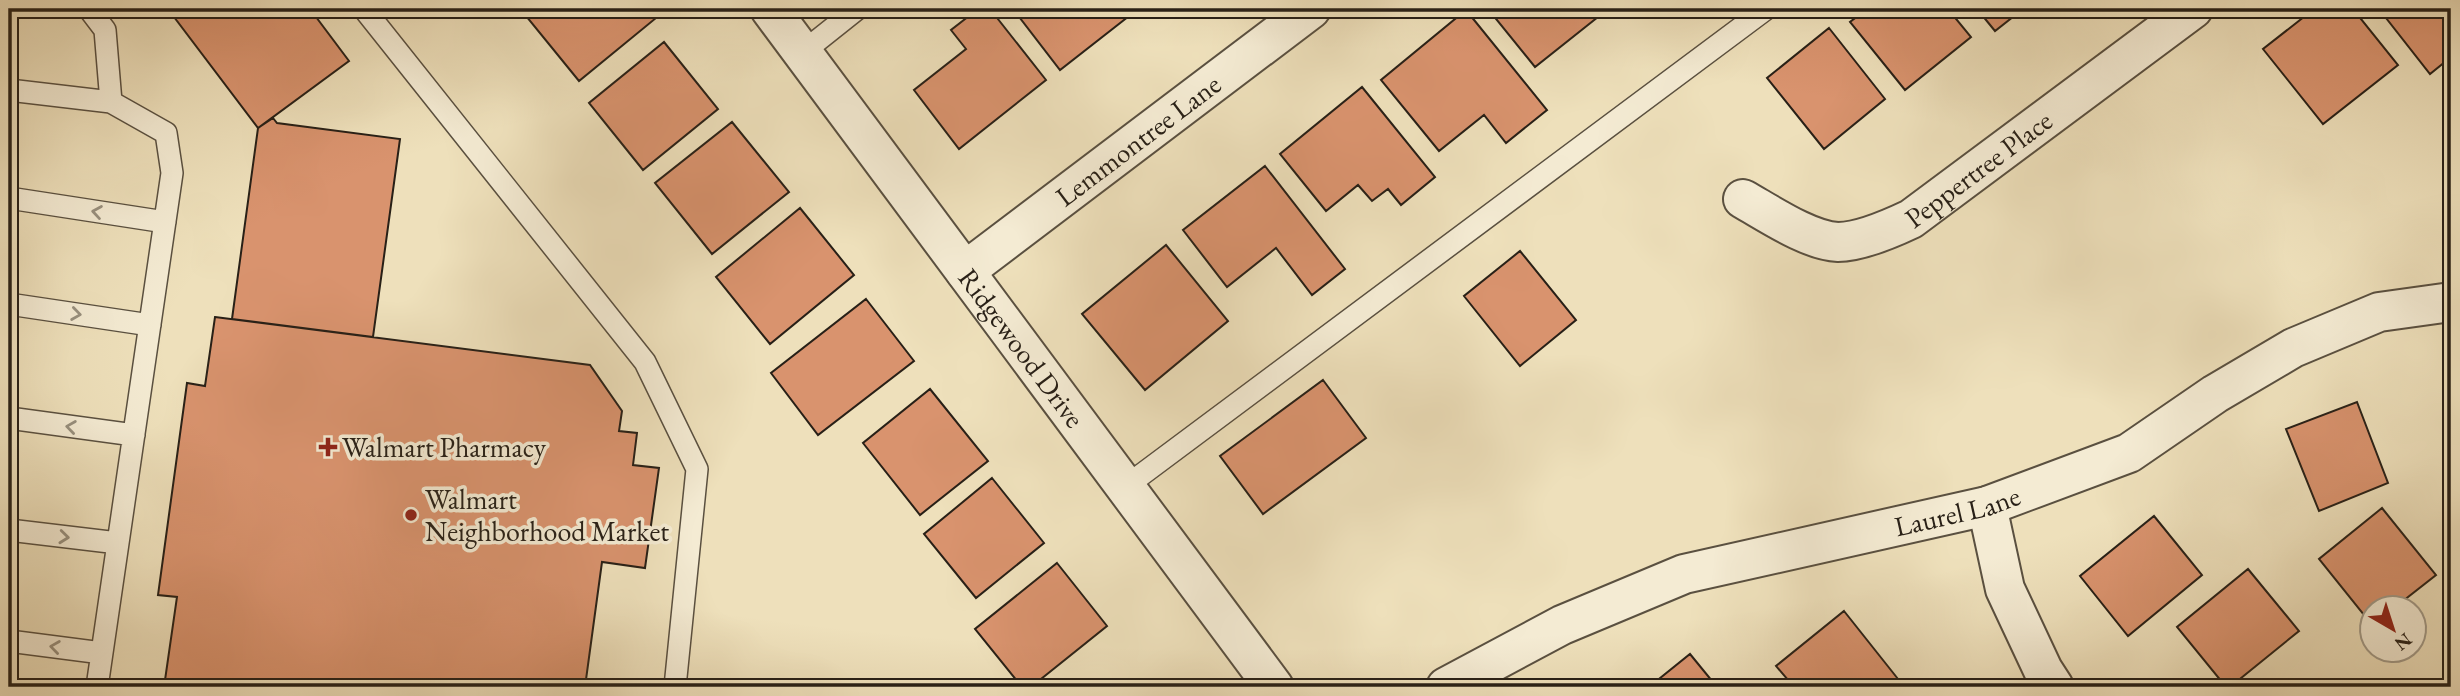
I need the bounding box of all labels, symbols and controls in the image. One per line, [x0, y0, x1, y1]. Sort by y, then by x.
street label: Lemmontree Lane [1048, 66, 1228, 214]
street label: Peppertree Place [1897, 102, 2059, 236]
one-way arrow [92, 205, 103, 220]
street label: Ridgewood Drive [951, 261, 1093, 435]
one-way arrow [70, 306, 82, 321]
one-way arrow [66, 419, 77, 434]
place label: Walmart Pharmacy [342, 429, 547, 465]
marker: Walmart Pharmacy [320, 439, 336, 455]
street label: Laurel Lane [1891, 477, 2025, 544]
place label: Walmart Neighborhood Market [425, 481, 669, 549]
marker: Walmart Neighborhood Market [403, 507, 419, 523]
one-way arrow [58, 529, 69, 544]
north arrow [2358, 594, 2428, 664]
text: N [2389, 627, 2417, 657]
one-way arrow [50, 640, 61, 655]

